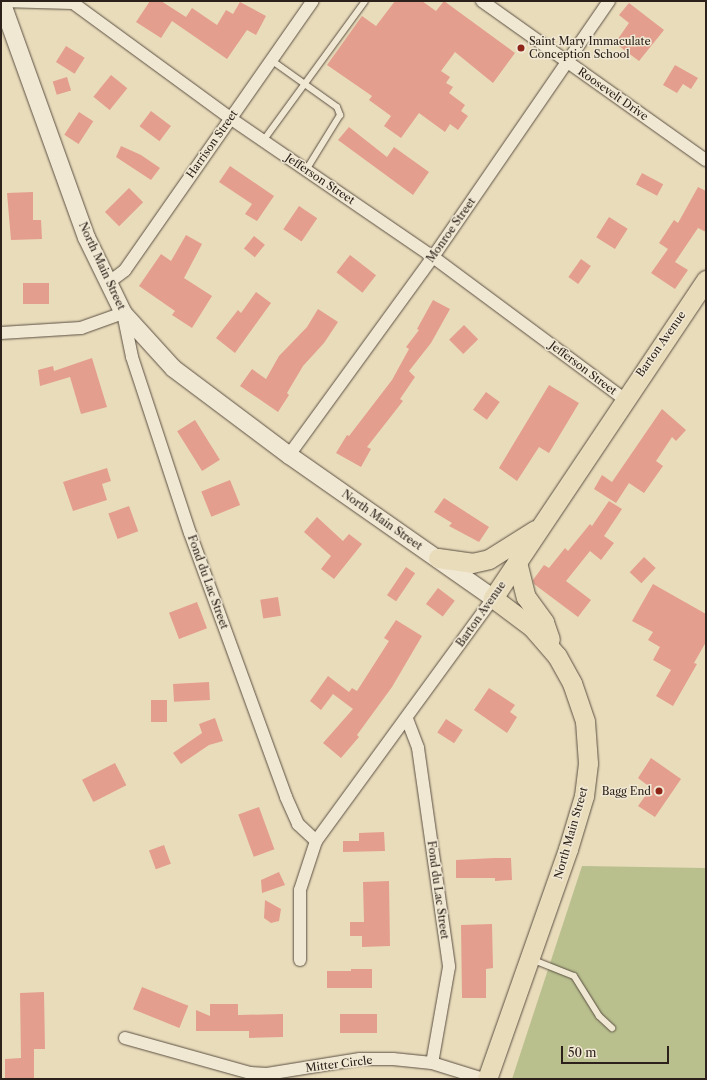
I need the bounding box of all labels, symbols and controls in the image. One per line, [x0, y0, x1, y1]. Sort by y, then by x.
place label: Saint Mary Immaculate Conception School [529, 35, 651, 61]
marker: Saint Mary Immaculate Conception School [516, 43, 526, 53]
street label: Roosevelt Drive [575, 65, 651, 123]
street label: Harrison Street [184, 107, 240, 181]
street label: Jefferson Street [283, 151, 357, 207]
street label: Monroe Street [424, 195, 478, 265]
street label: North Main Street [76, 220, 128, 312]
street label: Barton Avenue [633, 308, 689, 380]
street label: Jefferson Street [547, 338, 619, 398]
street label: North Main Street [339, 487, 425, 553]
street label: Fond du Lac Street [185, 533, 231, 631]
street label: Barton Avenue [453, 578, 509, 650]
place label: Bagg End [602, 784, 651, 798]
street label: North Main Street [552, 785, 590, 881]
marker: Bagg End [654, 786, 664, 796]
street label: Fond du Lac Street [425, 840, 451, 940]
scale bar [563, 1038, 671, 1064]
text: 50 m [568, 1045, 597, 1060]
street label: Mitter Circle [305, 1053, 373, 1075]

